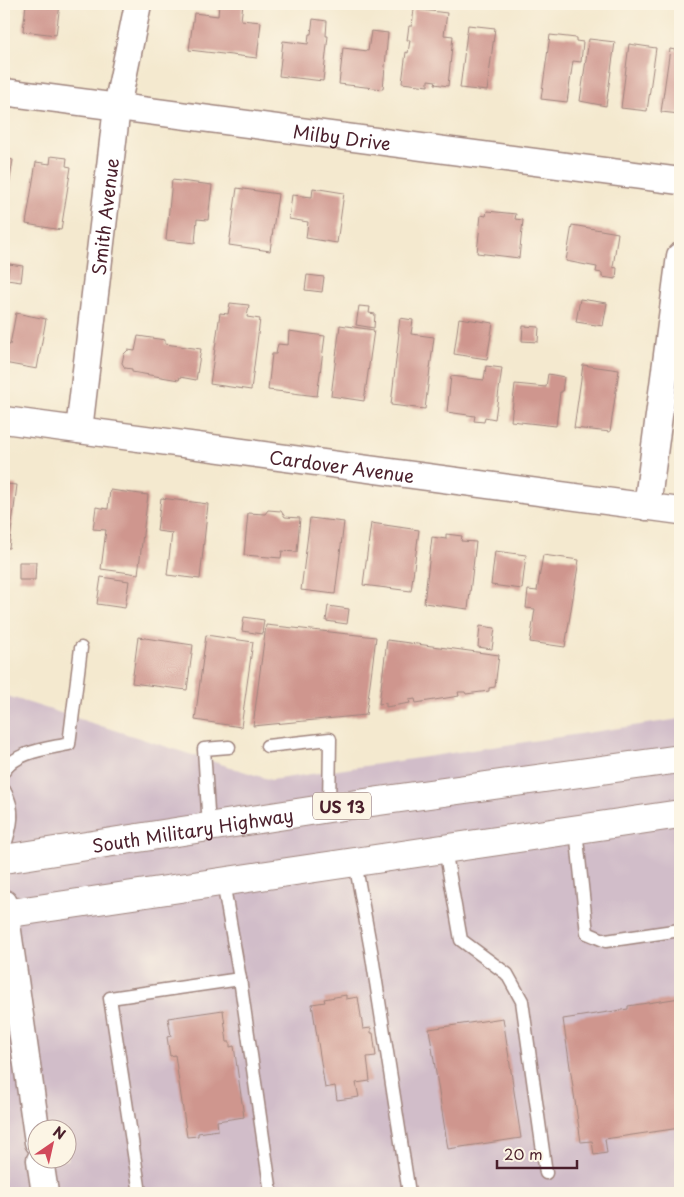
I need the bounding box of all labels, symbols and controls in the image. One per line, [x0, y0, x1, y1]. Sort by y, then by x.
street label: Milby Drive [291, 117, 393, 156]
street label: Smith Avenue [84, 156, 124, 277]
street label: Cardover Avenue [268, 442, 416, 489]
road number: US 13 [313, 792, 371, 819]
street label: South Military Highway [90, 800, 295, 858]
north arrow [28, 1120, 78, 1170]
text: N [49, 1121, 70, 1145]
scale bar [497, 1137, 576, 1169]
text: 20 m [504, 1142, 543, 1165]

